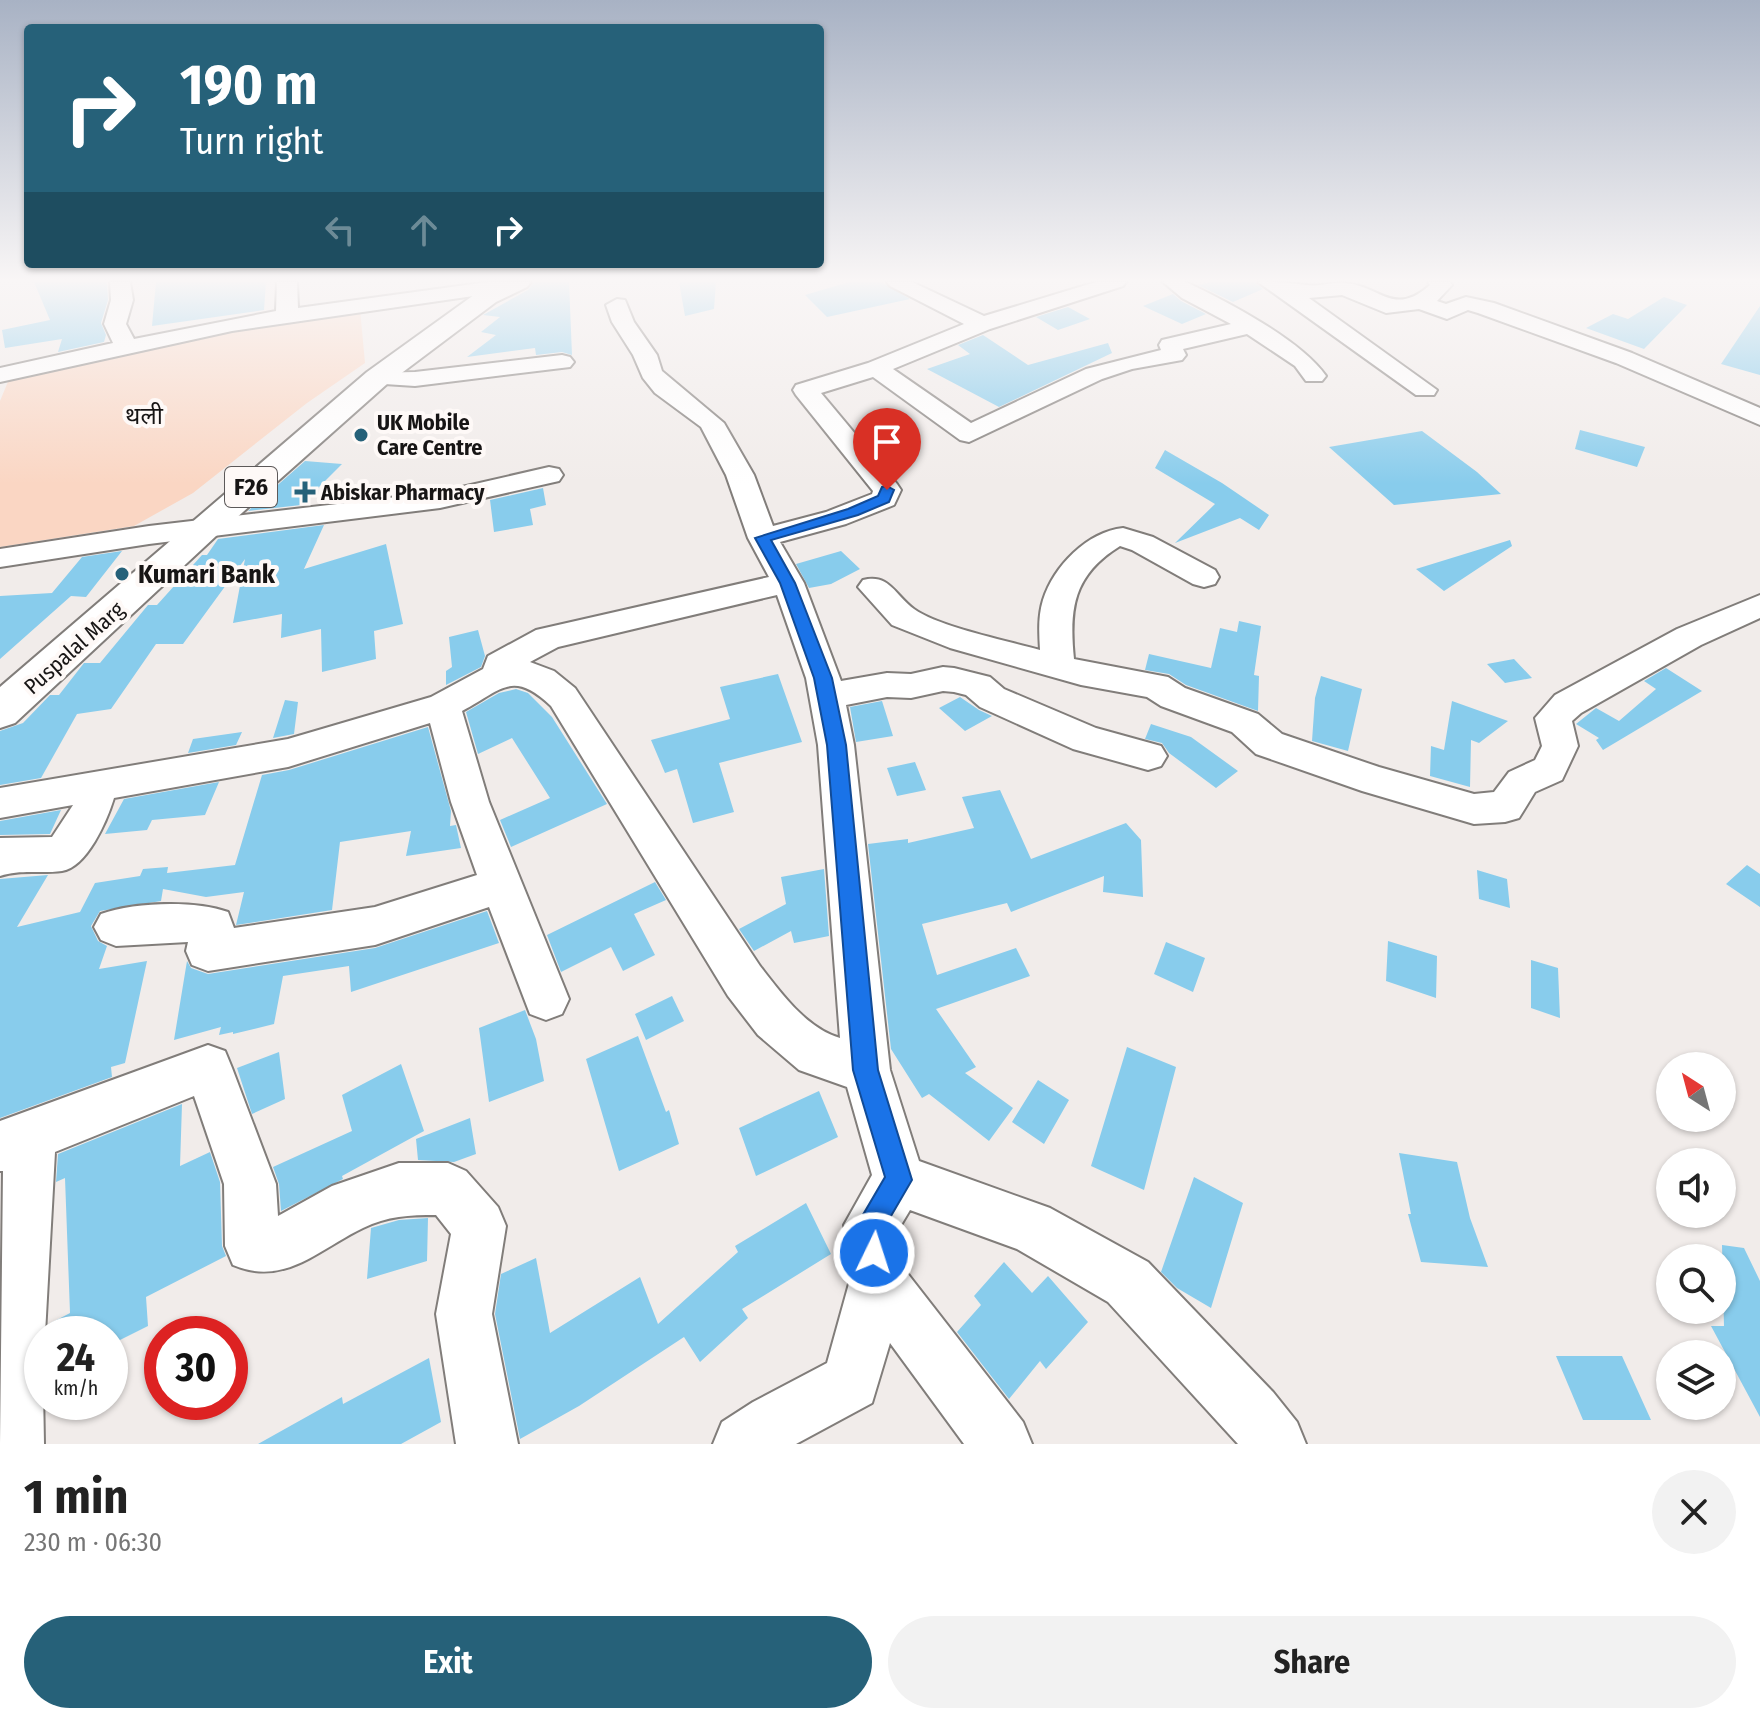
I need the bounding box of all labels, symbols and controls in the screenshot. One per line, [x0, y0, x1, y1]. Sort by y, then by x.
text: 190 m [180, 52, 318, 119]
icon: right [48, 56, 152, 160]
text: Turn right [180, 120, 323, 164]
icon: left [318, 208, 362, 252]
icon: ahead [402, 208, 446, 252]
icon: right [486, 208, 530, 252]
district label: थली [125, 402, 164, 430]
pin [853, 408, 921, 490]
place label: UK Mobile Care Centre [377, 409, 483, 461]
icon: arrive [865, 420, 909, 464]
marker: UK Mobile Care Centre [352, 426, 370, 444]
road number: F26 [225, 467, 277, 507]
place label: Abiskar Pharmacy [320, 479, 485, 506]
marker: Abiskar Pharmacy [296, 483, 314, 501]
place label: Kumari Bank [138, 559, 276, 590]
marker: Kumari Bank [113, 565, 131, 583]
street label: Puspalal Marg [18, 596, 130, 700]
north arrow [1656, 1052, 1736, 1132]
map controls [1656, 1052, 1736, 1420]
button: sound [1656, 1148, 1736, 1228]
position arrow [832, 1211, 916, 1295]
button: search [1656, 1244, 1736, 1324]
speed limit sign: 30 [144, 1316, 248, 1420]
text: 24 [57, 1334, 95, 1382]
button: layers [1656, 1340, 1736, 1420]
text: km/h [54, 1376, 98, 1400]
text: 1 min [24, 1468, 129, 1526]
button: close [1652, 1470, 1736, 1554]
text: 230 m · 06:30 [24, 1527, 162, 1558]
button: Exit [24, 1616, 872, 1708]
button: Share [888, 1616, 1736, 1708]

